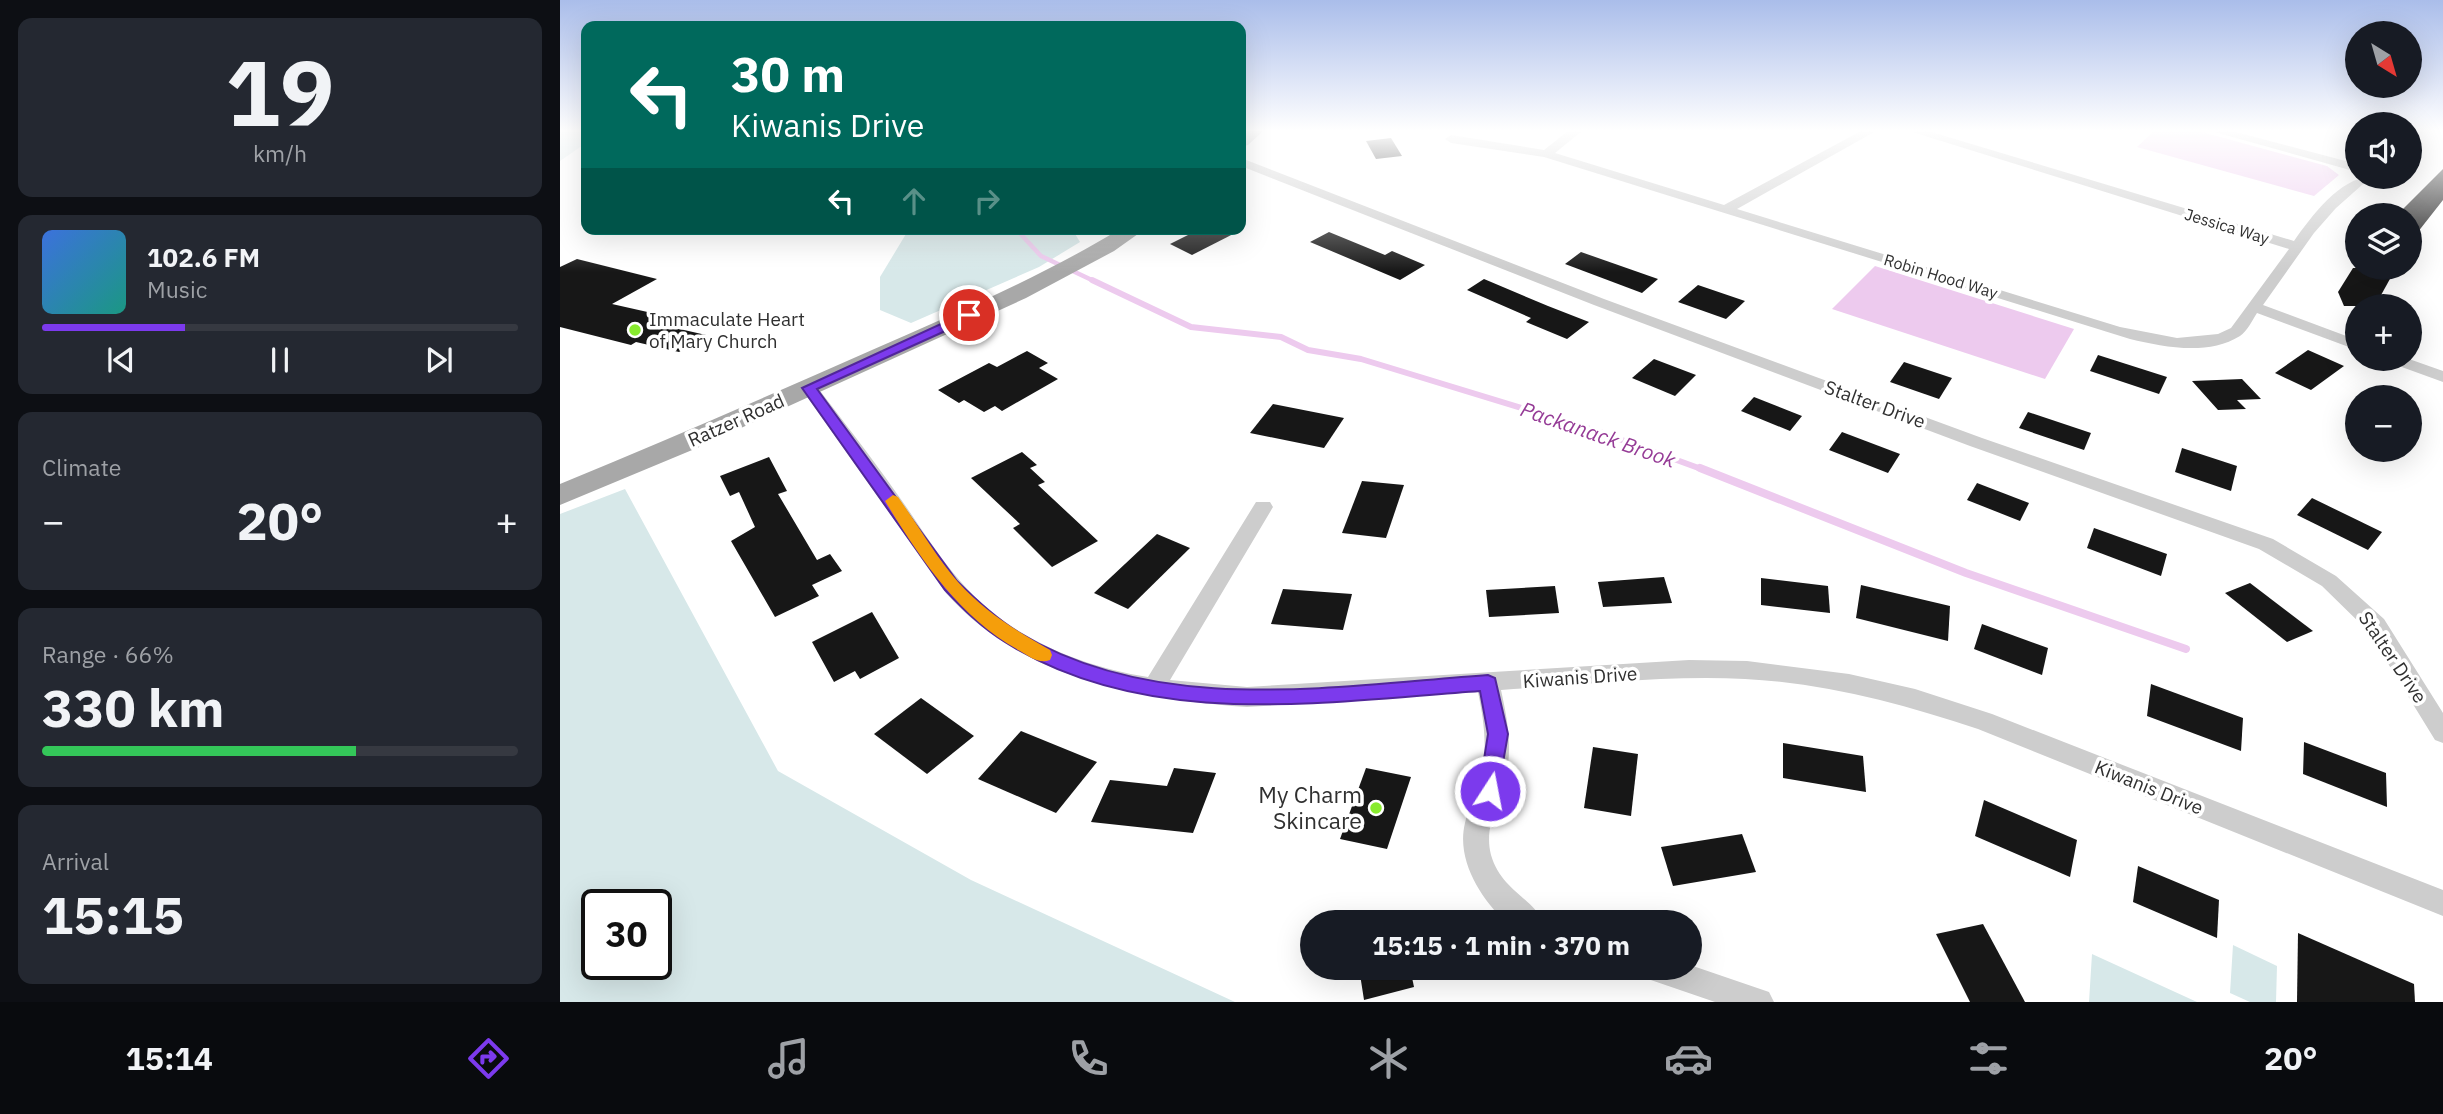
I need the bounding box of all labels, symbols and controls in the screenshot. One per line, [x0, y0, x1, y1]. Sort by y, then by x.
north arrow [2345, 21, 2422, 98]
map controls [2345, 21, 2422, 462]
text: 19 [225, 33, 335, 151]
text: 30 m [731, 42, 845, 105]
icon: left [616, 49, 707, 140]
text: Kiwanis Drive [731, 104, 924, 146]
button: sound [2345, 112, 2422, 189]
text: km/h [253, 138, 307, 168]
icon: left [822, 182, 860, 220]
icon: ahead [895, 182, 933, 220]
icon: right [968, 182, 1006, 220]
button: layers [2345, 203, 2422, 280]
street label: Jessica Way [2182, 204, 2272, 248]
text: 102.6 FM [147, 240, 260, 274]
street label: Robin Hood Way [1882, 249, 2000, 303]
text: Music [147, 274, 207, 304]
pin [939, 285, 999, 345]
button: + [2345, 294, 2422, 371]
icon: arrive [950, 296, 988, 334]
place label: Immaculate Heart of Mary Church [649, 307, 805, 353]
marker: Immaculate Heart of Mary Church [627, 322, 643, 338]
icon: previous [102, 341, 140, 379]
icon: pause [261, 341, 299, 379]
icon: next [420, 341, 458, 379]
street label: Stalter Drive [1821, 375, 1929, 433]
button: − [2345, 385, 2422, 462]
street label: Ratzer Road [684, 388, 788, 452]
water label: Packanack Brook [1517, 394, 1681, 474]
text: Climate [42, 452, 121, 482]
text: 20° [237, 487, 323, 554]
text: − [42, 496, 65, 545]
text: + [495, 496, 518, 545]
street label: Stalter Drive [2354, 607, 2432, 707]
text: Range · 66% [42, 639, 174, 669]
street label: Kiwanis Drive [1522, 661, 1638, 693]
text: 330 km [42, 674, 224, 741]
position arrow [1453, 754, 1527, 828]
street label: Kiwanis Drive [2091, 754, 2207, 820]
place label: My Charm Skincare [1258, 779, 1362, 835]
marker: My Charm Skincare [1368, 800, 1384, 816]
text: Arrival [42, 846, 109, 876]
text: 15:15 [42, 881, 184, 948]
speed limit sign: 30 [581, 889, 672, 980]
text: 15:15 · 1 min · 370 m [1372, 928, 1630, 962]
icon: directions [464, 1034, 513, 1083]
icon: music [764, 1034, 813, 1083]
icon: phone [1064, 1034, 1113, 1083]
icon: climate [1364, 1034, 1413, 1083]
icon: car [1664, 1034, 1713, 1083]
icon: filters [1964, 1034, 2013, 1083]
text: 15:14 [126, 1037, 213, 1079]
text: 20° [2264, 1037, 2317, 1079]

